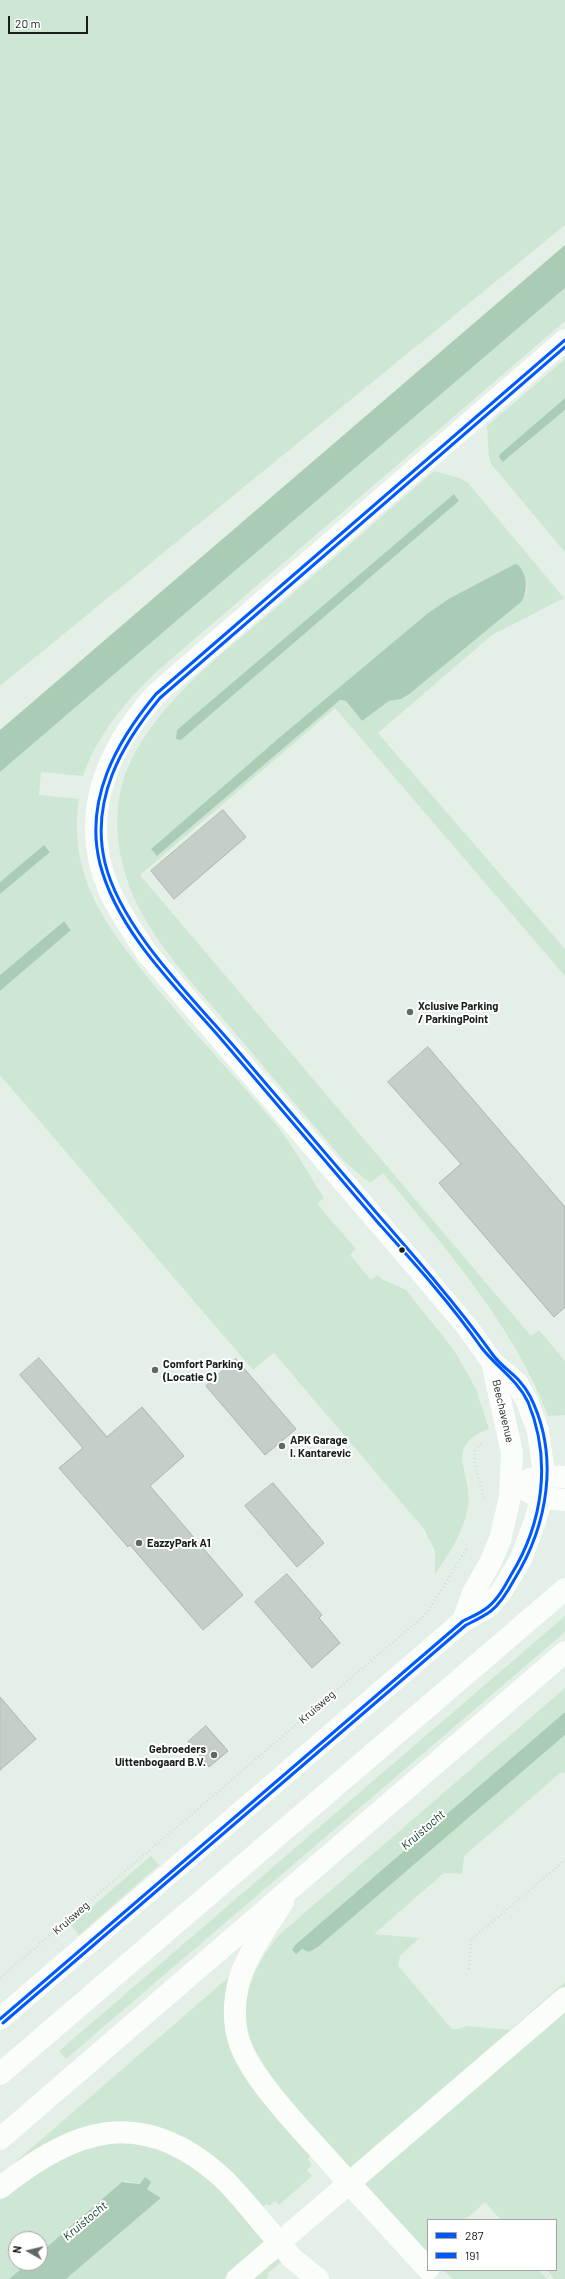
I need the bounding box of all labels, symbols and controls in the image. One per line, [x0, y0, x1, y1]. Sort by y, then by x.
scale bar [10, 8, 90, 34]
text: 20 m [15, 16, 41, 30]
place label: Xclusive Parking / ParkingPoint [418, 999, 498, 1025]
marker: Xclusive Parking / ParkingPoint [405, 1007, 415, 1017]
unlabelled marker [397, 1245, 407, 1255]
place label: Comfort Parking (Locatie C) [163, 1357, 243, 1383]
marker: Comfort Parking (Locatie C) [150, 1365, 160, 1375]
street label: Beechavenue [489, 1378, 517, 1444]
place label: APK Garage I. Kantarevic [290, 1433, 351, 1459]
marker: APK Garage I. Kantarevic [277, 1441, 287, 1451]
place label: EazzyPark A1 [147, 1536, 211, 1550]
marker: EazzyPark A1 [134, 1538, 144, 1548]
street label: Kruisweg [296, 1688, 338, 1726]
place label: Gebroeders Uittenbogaard B.V. [115, 1742, 206, 1768]
marker: Gebroeders Uittenbogaard B.V. [209, 1750, 219, 1760]
water label: Kruistocht [398, 1807, 448, 1853]
street label: Kruisweg [50, 1899, 92, 1937]
water label: Kruistocht [60, 2198, 110, 2244]
legend [427, 2219, 557, 2271]
text: 287 [465, 2228, 483, 2242]
north arrow [8, 2231, 48, 2271]
text: N [10, 2245, 24, 2254]
text: 191 [465, 2248, 479, 2262]

